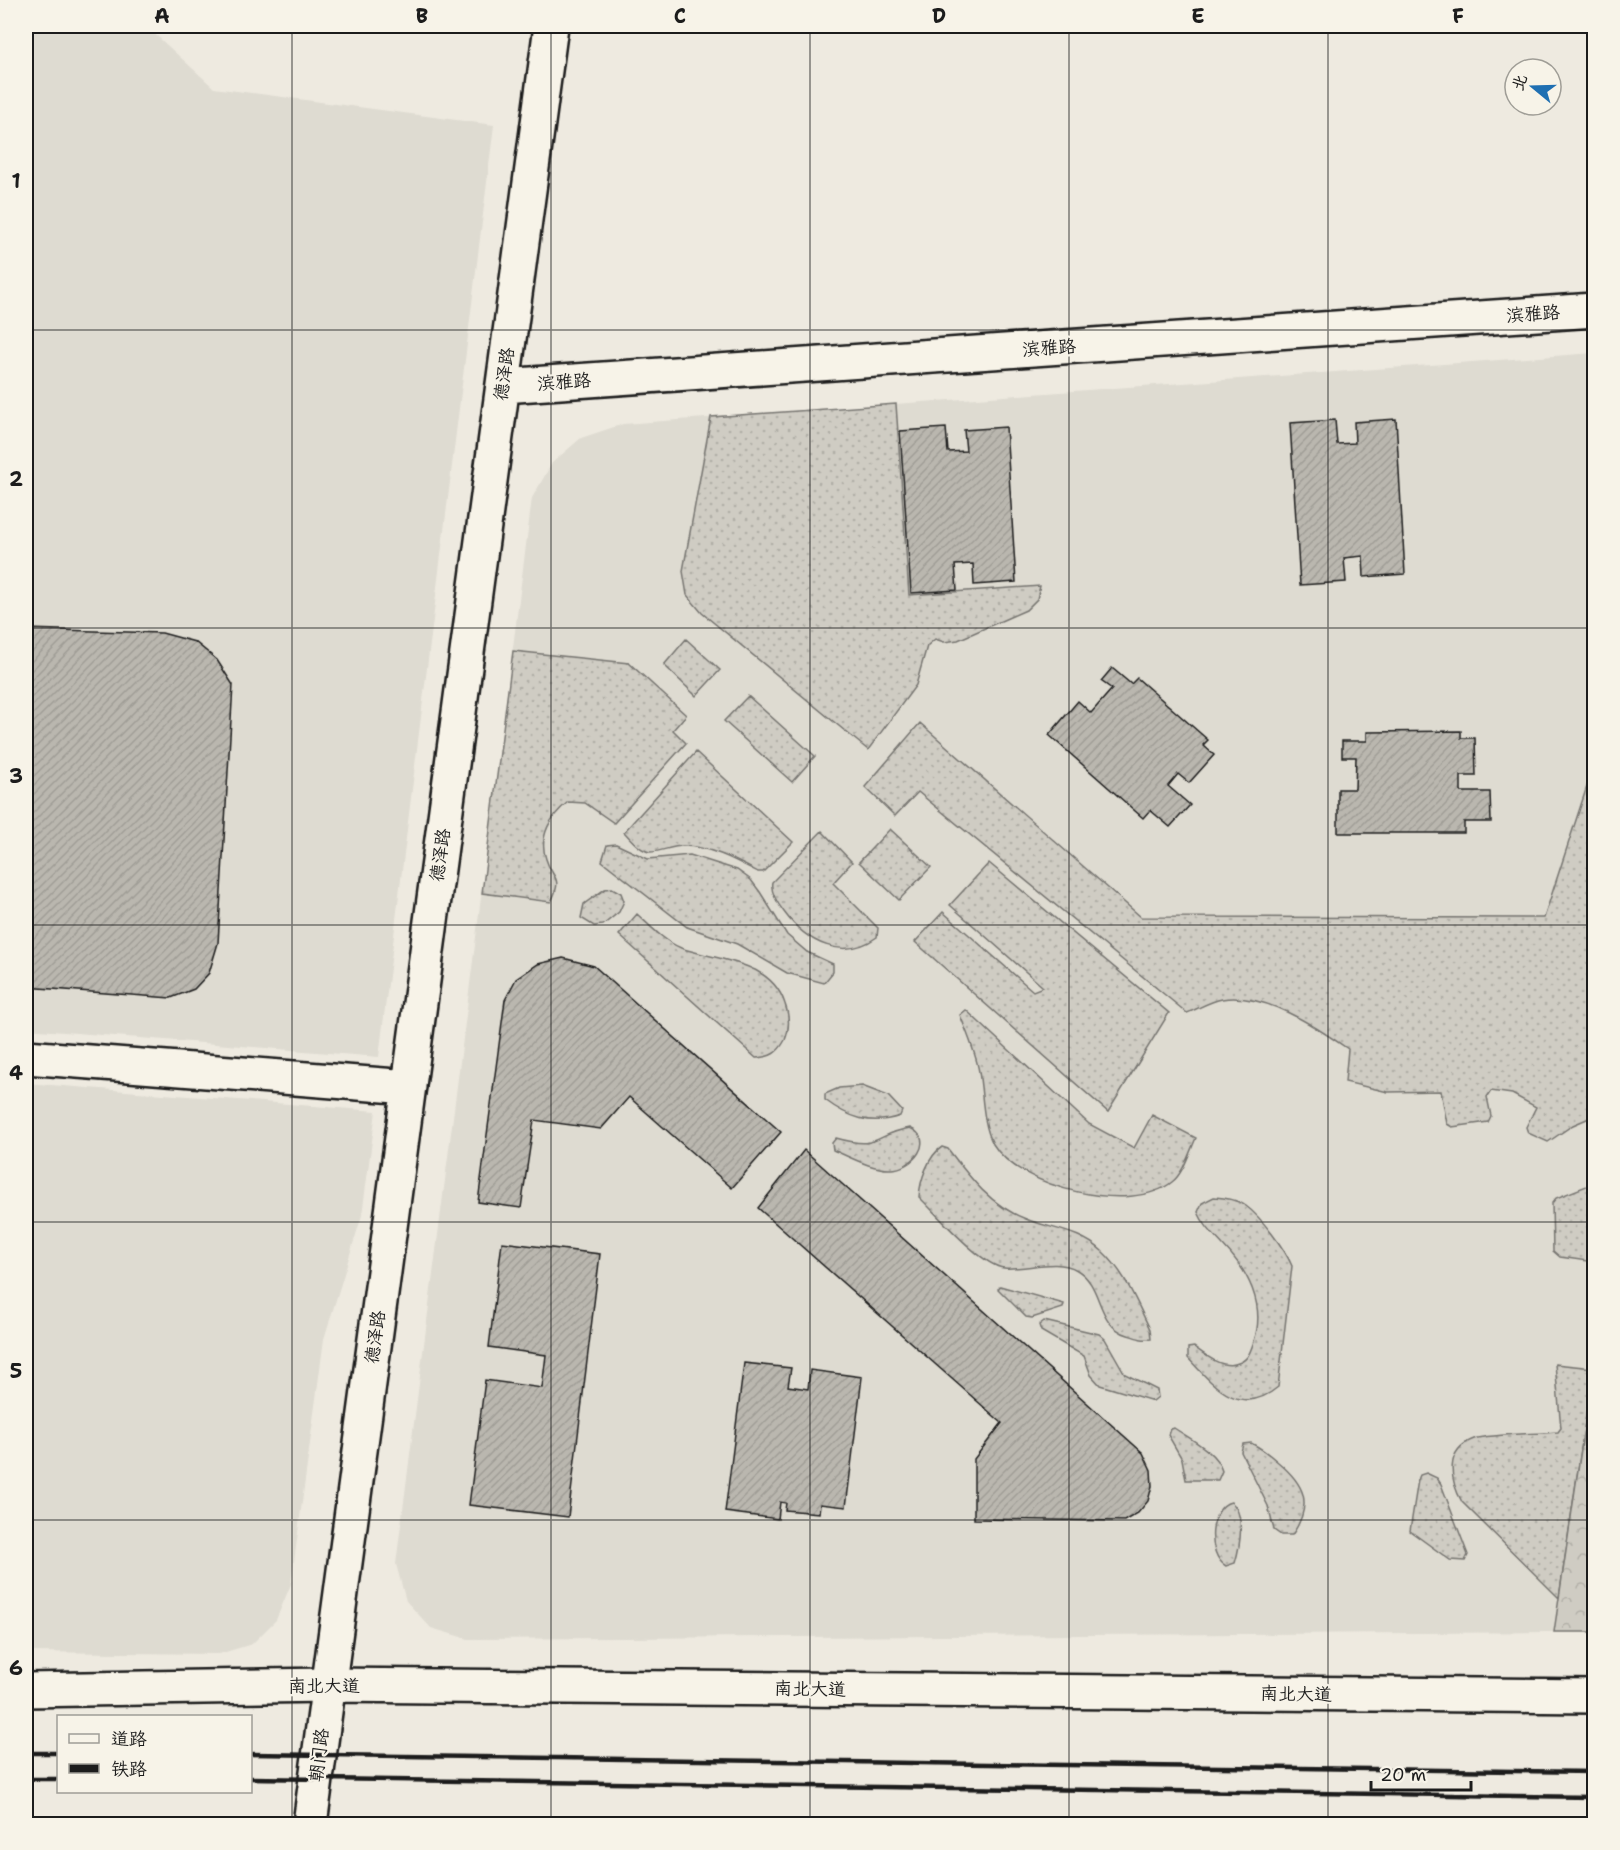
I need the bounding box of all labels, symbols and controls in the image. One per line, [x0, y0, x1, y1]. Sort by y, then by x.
text: A [154, 3, 170, 29]
text: B [416, 3, 428, 29]
text: C [674, 3, 686, 29]
text: D [932, 3, 946, 29]
text: E [1191, 3, 1205, 29]
text: F [1452, 3, 1464, 29]
north arrow [1503, 57, 1563, 117]
text: 北 [1507, 71, 1532, 93]
text: 1 [11, 168, 21, 194]
street label: 滨雅路 [1505, 300, 1561, 328]
street label: 滨雅路 [1021, 334, 1077, 362]
street label: 德泽路 [488, 346, 520, 402]
street label: 滨雅路 [536, 368, 592, 396]
text: 2 [9, 466, 23, 492]
text: 3 [9, 763, 23, 789]
street label: 德泽路 [424, 827, 456, 883]
text: 4 [9, 1060, 23, 1086]
street label: 德泽路 [359, 1309, 391, 1365]
text: 5 [10, 1358, 22, 1384]
text: 6 [9, 1655, 23, 1681]
street label: 南北大道 [288, 1674, 360, 1698]
street label: 南北大道 [774, 1676, 846, 1702]
street label: 南北大道 [1260, 1681, 1332, 1707]
legend [57, 1715, 252, 1793]
text: 道路 [111, 1727, 147, 1751]
street label: 朝门路 [304, 1727, 334, 1783]
scale bar [1371, 1754, 1472, 1792]
text: 铁路 [111, 1757, 147, 1781]
text: 20 m [1380, 1763, 1426, 1787]

